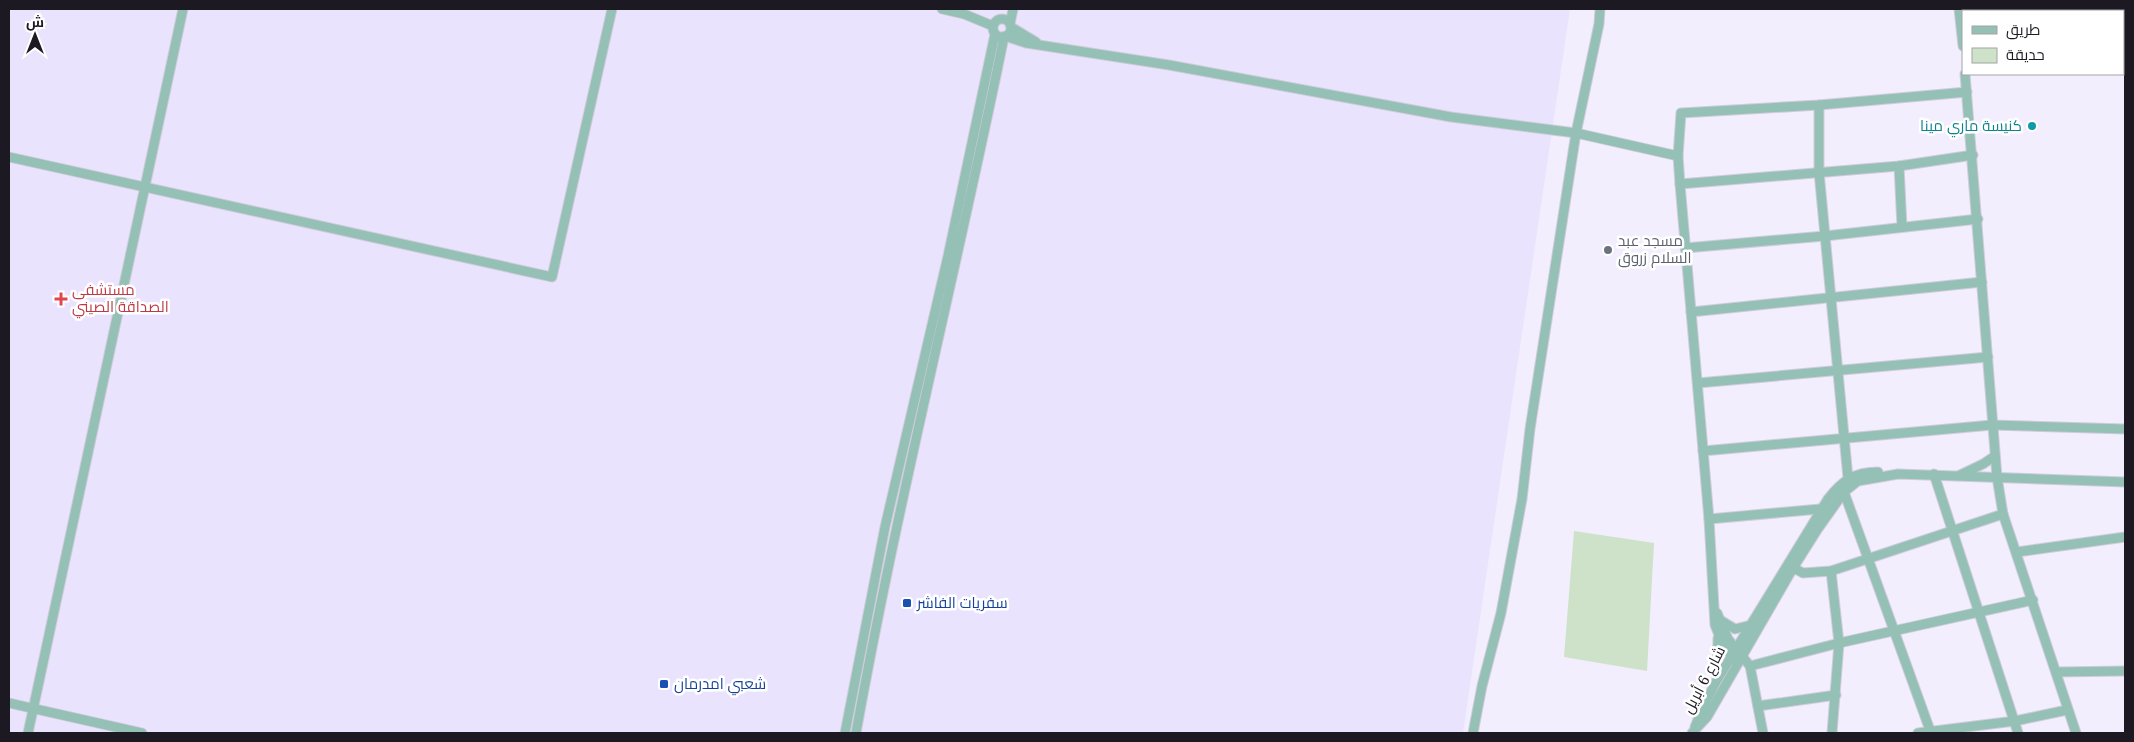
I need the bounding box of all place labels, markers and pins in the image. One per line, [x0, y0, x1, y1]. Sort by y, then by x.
place label: كنيسة ماري مينا [1920, 115, 2022, 138]
marker: كنيسة ماري مينا [2026, 120, 2038, 132]
place label: مسجد عبد السلام زروق [1618, 230, 1691, 268]
marker: مسجد عبد السلام زروق [1602, 244, 1614, 256]
place label: مستشفى الصداقة الصيني [72, 279, 169, 319]
marker: مستشفى الصداقة الصيني [54, 292, 68, 306]
place label: سفريات الفاشر [916, 592, 1008, 612]
marker: سفريات الفاشر [901, 597, 913, 609]
place label: شعبي امدرمان [674, 673, 766, 696]
marker: شعبي امدرمان [658, 678, 670, 690]

